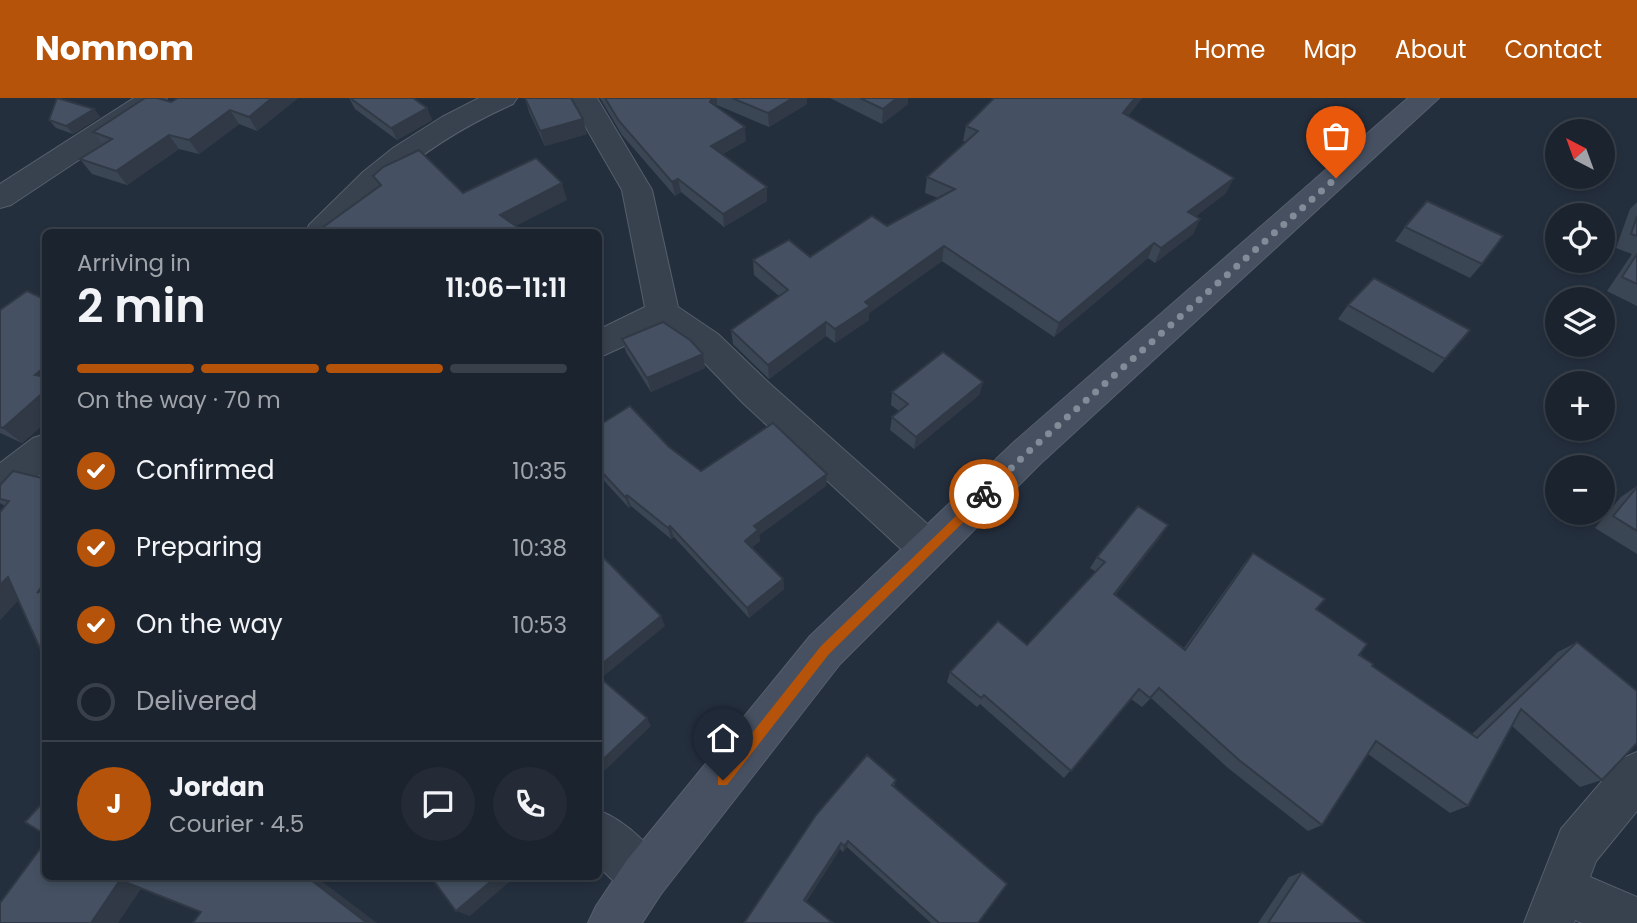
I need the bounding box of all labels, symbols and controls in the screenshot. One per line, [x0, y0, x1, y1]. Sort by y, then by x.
text: Nomnom [35, 25, 194, 72]
text: Home [1194, 33, 1266, 66]
text: Map [1304, 33, 1357, 66]
text: About [1395, 33, 1466, 66]
text: Contact [1504, 33, 1602, 66]
pin [1306, 106, 1366, 178]
icon: bag [1317, 117, 1355, 155]
north arrow [1545, 119, 1615, 189]
map controls [1545, 119, 1615, 525]
button: locate [1545, 203, 1615, 273]
text: Arriving in [77, 247, 191, 279]
text: 11:06–11:11 [445, 270, 567, 306]
text: 2 min [77, 274, 206, 338]
button: layers [1545, 287, 1615, 357]
button: + [1545, 371, 1615, 441]
text: On the way · 70 m [77, 384, 281, 416]
icon: check [77, 452, 115, 490]
text: Confirmed [136, 452, 274, 488]
text: 10:35 [512, 455, 567, 487]
button: − [1545, 455, 1615, 525]
courier [949, 459, 1019, 529]
icon: bike [965, 475, 1003, 513]
icon: check [77, 529, 115, 567]
text: Preparing [136, 529, 262, 565]
text: 10:38 [512, 532, 567, 564]
icon: check [77, 606, 115, 644]
text: On the way [136, 606, 283, 642]
text: 10:53 [512, 609, 567, 641]
text: Delivered [136, 683, 257, 719]
pin [693, 708, 753, 780]
icon: home [704, 719, 742, 757]
button: chat [401, 767, 475, 841]
button: phone [493, 767, 567, 841]
text: Jordan [169, 769, 265, 805]
text: J [106, 786, 122, 822]
text: Courier · 4.5 [169, 808, 304, 840]

